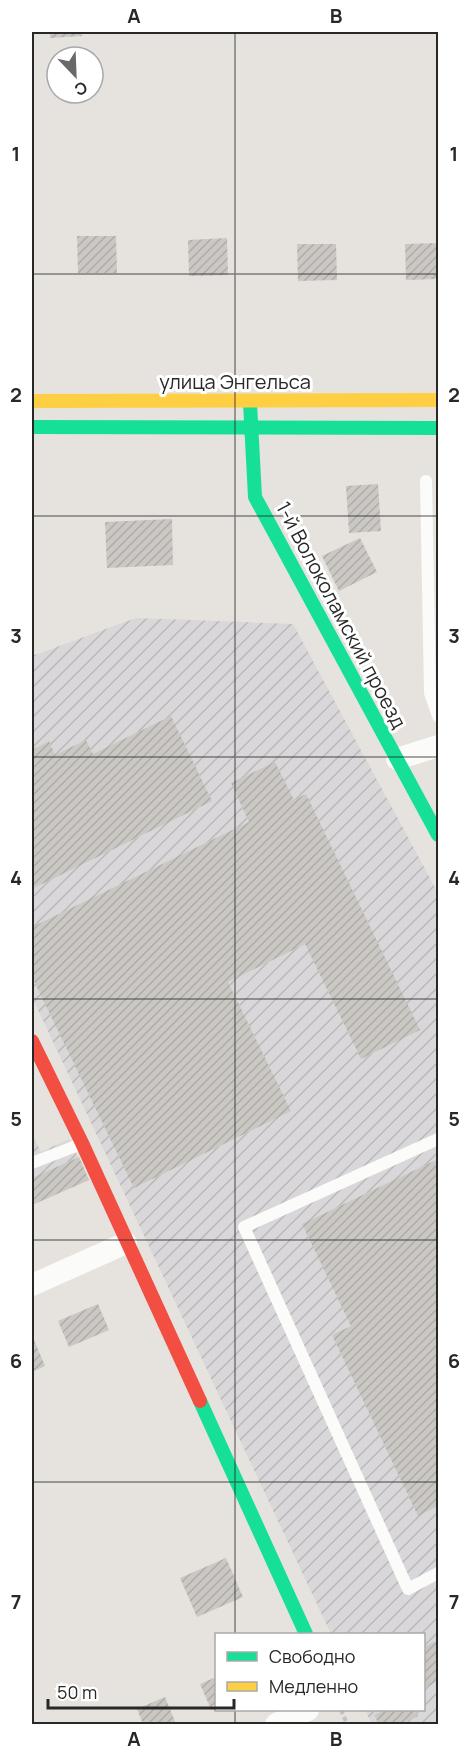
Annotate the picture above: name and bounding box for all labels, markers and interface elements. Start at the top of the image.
text: A [127,2,141,29]
text: B [330,2,343,29]
north arrow [45,45,105,105]
text: С [71,76,91,101]
text: 1 [12,140,20,167]
text: 1 [450,140,458,167]
street label: улица Энгельса [159,368,311,395]
text: 2 [10,381,22,408]
text: 2 [448,381,460,408]
street label: 1-й Волоколамский проезд [270,497,413,733]
text: 3 [10,622,22,649]
text: 3 [448,622,460,649]
text: 4 [10,864,22,891]
text: 4 [448,864,460,891]
text: 5 [10,1105,22,1132]
text: 5 [448,1105,460,1132]
text: 6 [10,1347,22,1374]
text: 6 [448,1347,460,1374]
text: 7 [11,1588,21,1615]
text: 7 [449,1588,459,1615]
legend [215,1633,425,1711]
text: Свободно [269,1644,355,1668]
scale bar [48,1672,234,1710]
text: Медленно [269,1674,358,1698]
text: 50 m [57,1680,97,1704]
text: A [127,1725,141,1752]
text: B [330,1725,343,1752]

